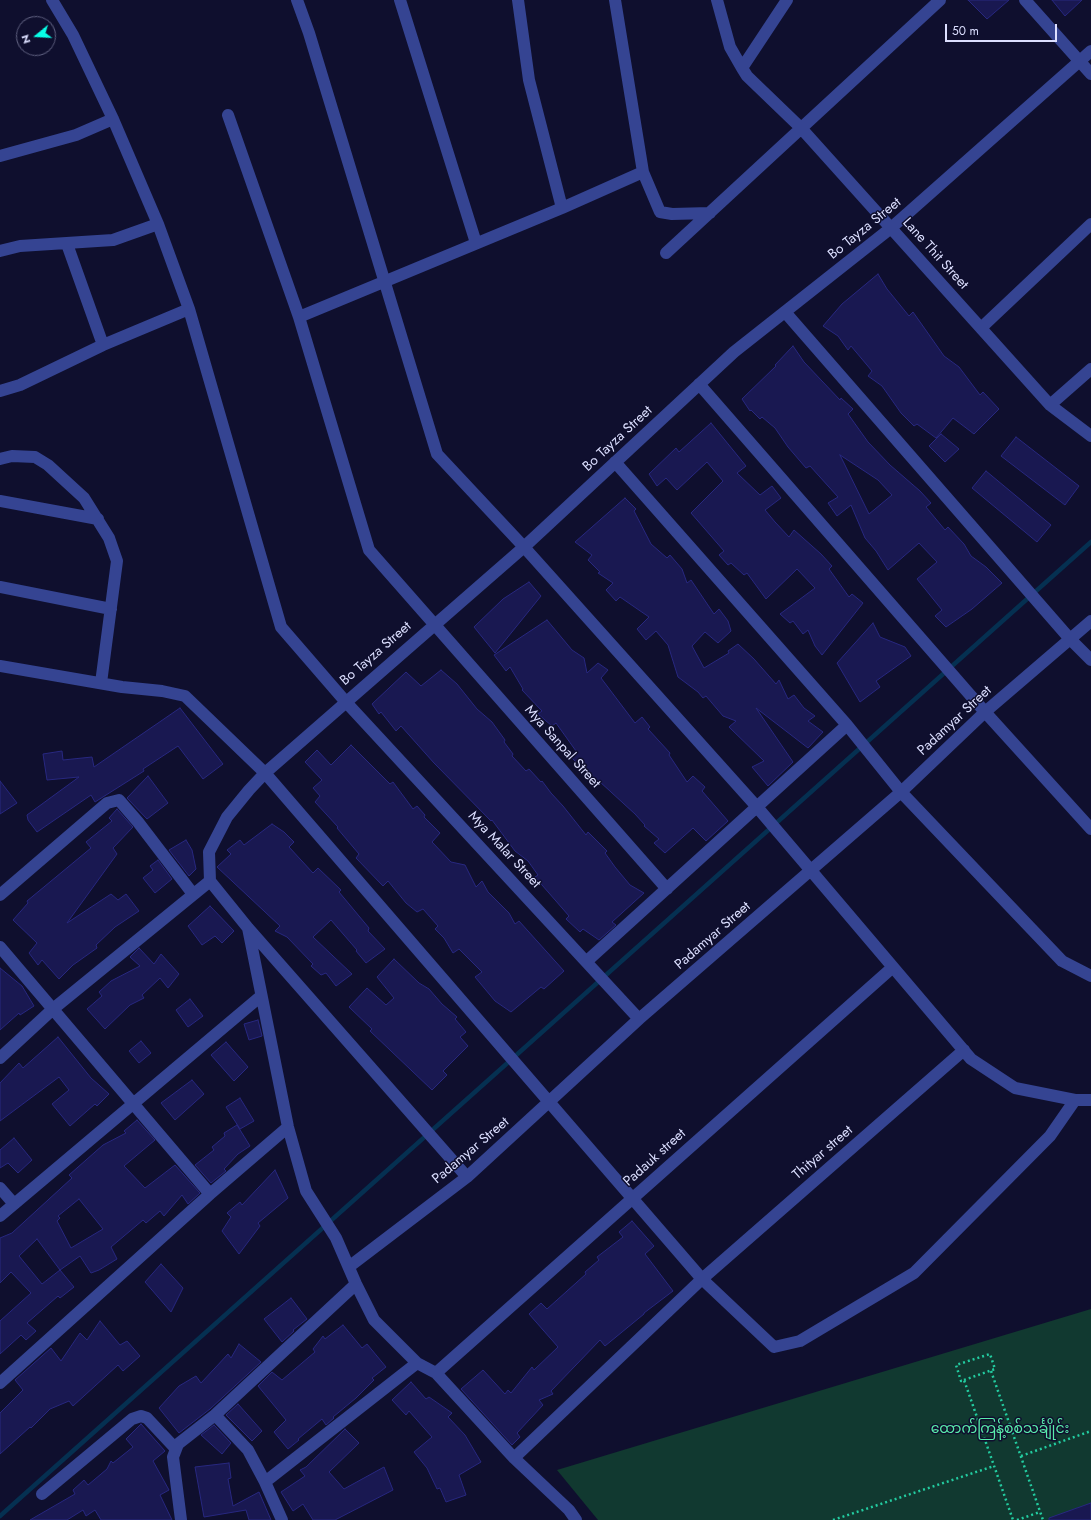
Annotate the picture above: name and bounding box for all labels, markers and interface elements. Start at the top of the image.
north arrow [16,16,56,56]
scale bar [947,16,1059,42]
text: 50 m [952,22,979,40]
text: N [17,33,34,46]
street label: Bo Tayza Street [825,195,905,263]
street label: Lane Thit Street [899,215,971,293]
street label: Bo Tayza Street [580,403,656,475]
street label: Bo Tayza Street [337,619,415,689]
street label: Padamyar Street [915,683,995,759]
street label: Mya Sanpal Street [520,702,604,792]
street label: Mya Malar Street [464,808,544,892]
street label: Padamyar Street [672,899,754,973]
street label: Padamyar Street [429,1114,513,1188]
street label: Thityar street [790,1122,856,1184]
street label: Padauk street [620,1126,690,1190]
park label: ထောက်ကြန့်စစ်သင်္ချိုင်း [931,1422,1069,1438]

